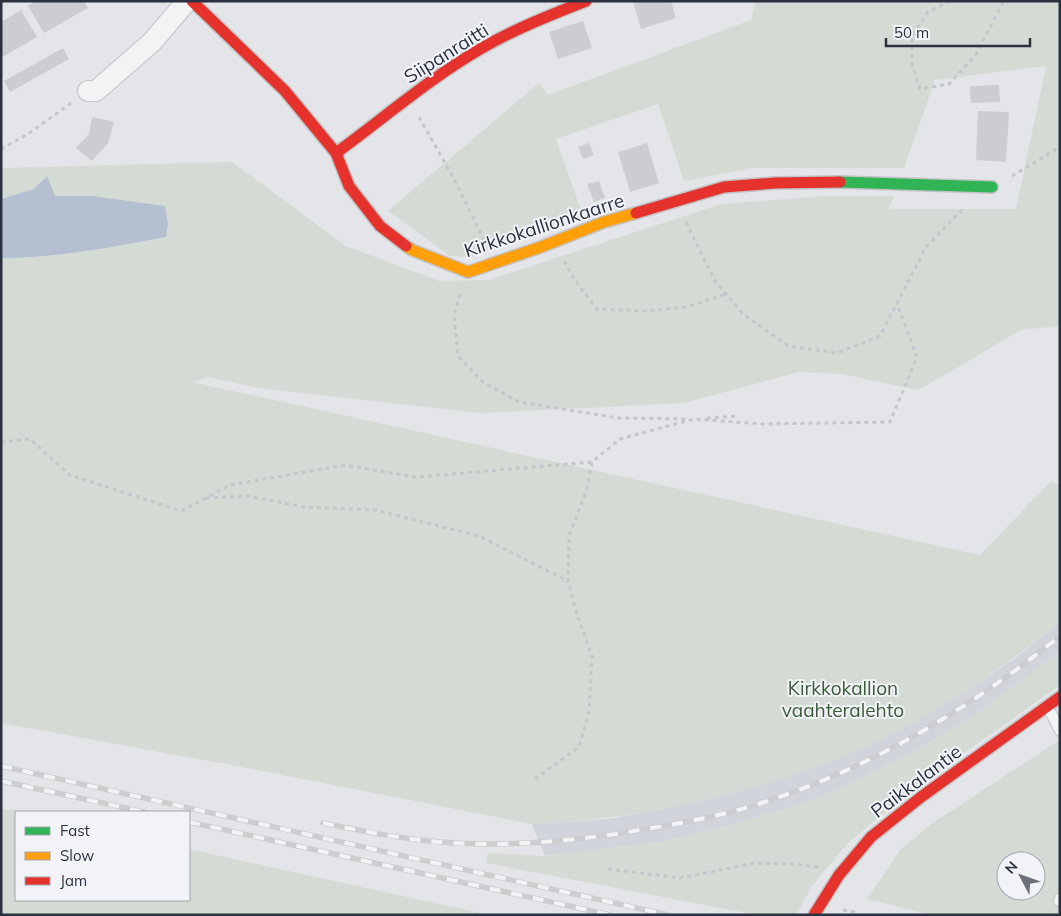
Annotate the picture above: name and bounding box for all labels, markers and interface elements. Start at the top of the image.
scale bar [886,15,1030,47]
street label: Siipanraitti [399,18,493,88]
text: 50 m [894,23,929,42]
street label: Kirkkokallionkaarre [461,188,627,262]
park label: Kirkkokallion vaahteralehto [782,676,904,722]
street label: Paikkalantie [866,739,966,823]
legend [15,811,190,901]
text: Fast [60,821,90,840]
text: Slow [60,846,94,865]
north arrow [996,851,1046,901]
text: N [1001,858,1021,877]
text: Jam [60,871,87,890]

